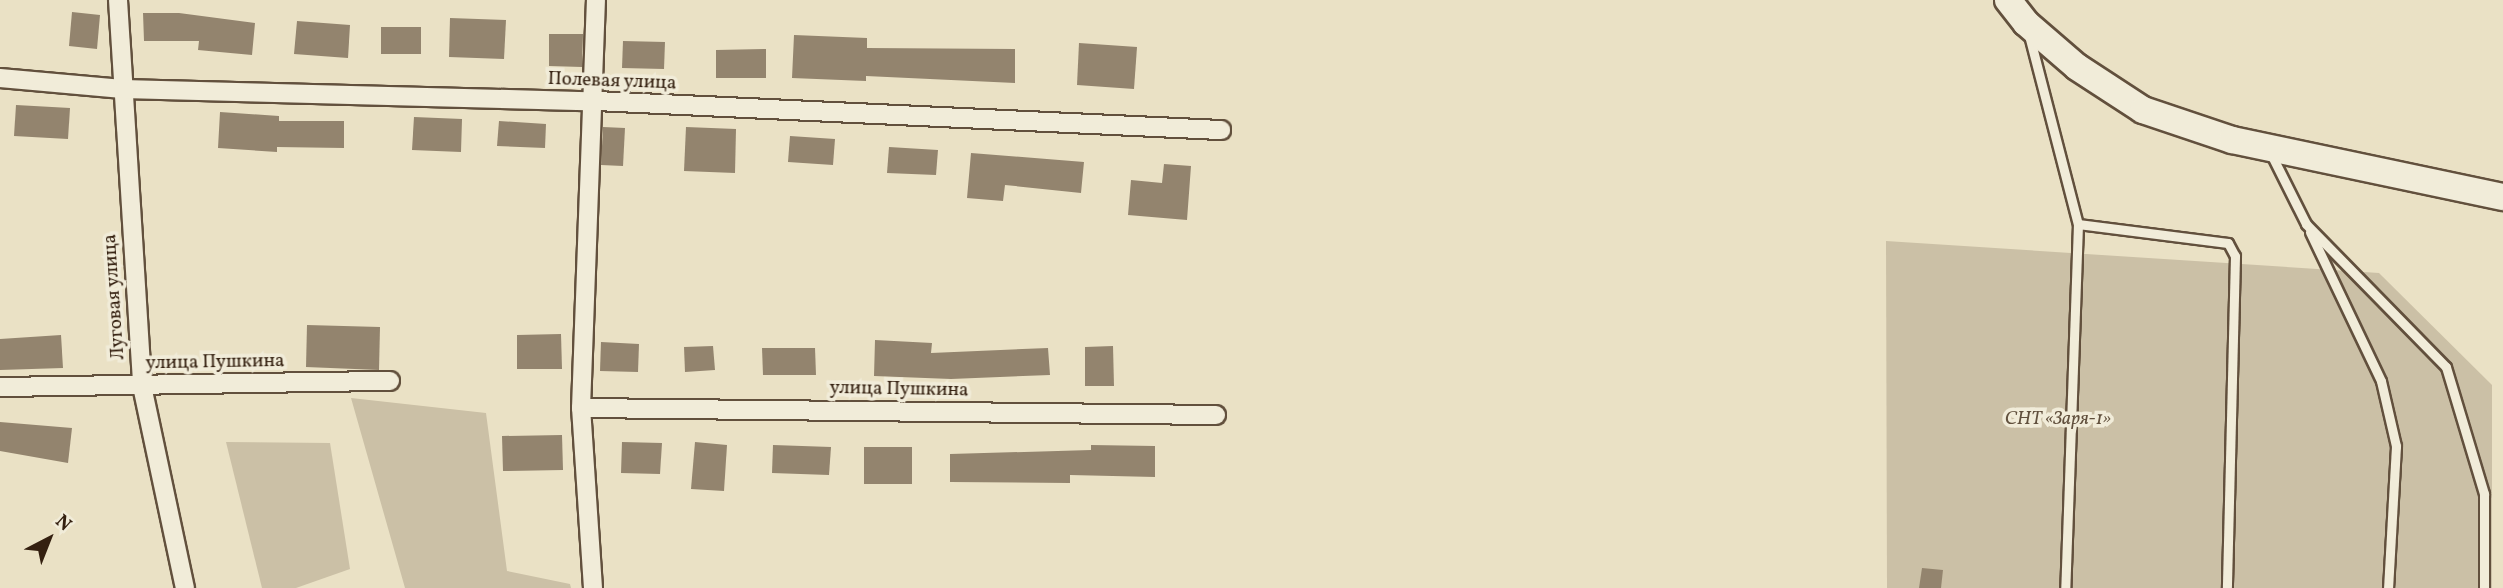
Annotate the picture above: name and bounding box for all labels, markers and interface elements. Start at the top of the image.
street label: Полевая улица [547,68,677,96]
street label: Луговая улица [99,233,131,361]
street label: улица Пушкина [145,350,285,376]
street label: улица Пушкина [829,377,969,403]
park label: СНТ «Заря-1» [2005,409,2111,431]
north arrow [14,504,84,574]
text: N [49,509,77,538]

